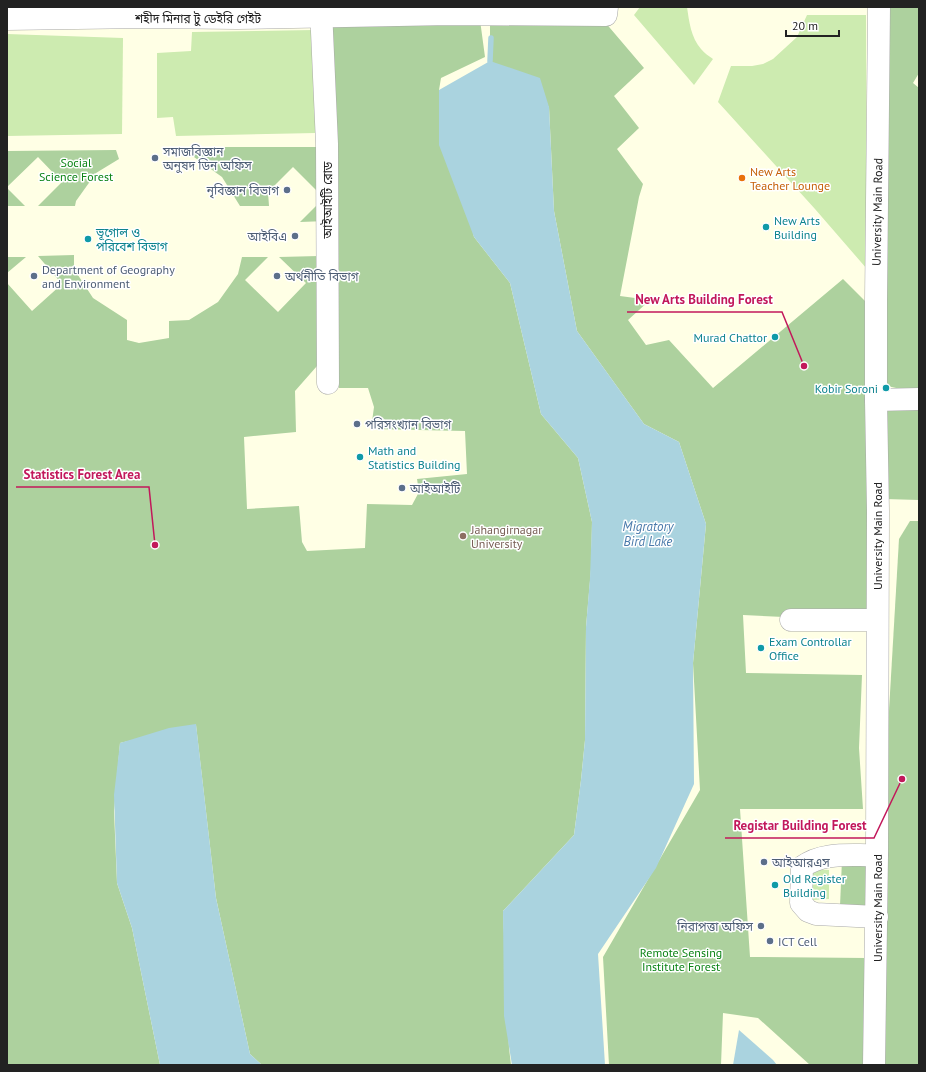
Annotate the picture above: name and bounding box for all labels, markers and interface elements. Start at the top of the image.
street label: শহীদ মিনার টু ডেইরি গেইট [134,11,261,27]
scale bar [786,12,839,38]
text: 20 m [792,18,818,33]
place label: সমাজবিজ্ঞান অনুষদ ডিন অফিস [162,144,252,174]
marker: সমাজবিজ্ঞান অনুষদ ডিন অফিস [150,153,160,163]
park label: Social Science Forest [39,155,113,184]
street label: University Main Road [869,158,885,266]
street label: আইআইটি রোড [320,161,335,239]
place label: New Arts Teacher Lounge [750,164,830,193]
marker: New Arts Teacher Lounge [737,173,747,183]
place label: নৃবিজ্ঞান বিভাগ [206,183,279,199]
marker: নৃবিজ্ঞান বিভাগ [282,185,292,195]
place label: New Arts Building [774,213,820,242]
marker: New Arts Building [761,222,771,232]
place label: ভূগোল ও পরিবেশ বিভাগ [95,225,168,254]
place label: আইবিএ [247,229,287,244]
marker: আইবিএ [290,231,300,241]
marker: ভূগোল ও পরিবেশ বিভাগ [83,234,93,244]
place label: Department of Geography and Environment [42,262,175,291]
place label: অর্থনীতি বিভাগ [284,269,359,284]
marker: Department of Geography and Environment [29,271,39,281]
marker: অর্থনীতি বিভাগ [272,271,282,281]
callout: New Arts Building Forest [627,287,782,312]
text: New Arts Building Forest [635,291,773,308]
place label: Murad Chattor [693,330,767,345]
marker: Murad Chattor [770,332,780,342]
place label: Kobir Soroni [815,381,878,396]
marker: Kobir Soroni [881,383,891,393]
place label: পরিসংখ্যান বিভাগ [365,417,451,432]
marker: পরিসংখ্যান বিভাগ [352,419,362,429]
place label: Math and Statistics Building [368,443,461,472]
marker: Math and Statistics Building [355,452,365,462]
callout: Statistics Forest Area [16,462,149,487]
text: Statistics Forest Area [24,466,140,483]
place label: আইআইটি [409,481,461,496]
street label: University Main Road [870,482,885,590]
marker: আইআইটি [397,483,407,493]
water label: Migratory Bird Lake [623,518,675,550]
place label: Jahangirnagar University [470,522,542,551]
marker: Jahangirnagar University [458,531,468,541]
place label: Exam Controllar Office [769,634,852,663]
marker: Exam Controllar Office [756,643,766,653]
callout: Registar Building Forest [725,813,874,838]
text: Registar Building Forest [733,817,867,834]
street label: University Main Road [870,854,885,962]
place label: আইআরএস [771,855,830,870]
marker: আইআরএস [759,857,769,867]
place label: Old Register Building [783,871,846,900]
marker: Old Register Building [770,880,780,890]
place label: নিরাপত্তা অফিস [676,919,754,934]
marker: নিরাপত্তা অফিস [756,921,766,931]
place label: ICT Cell [778,934,817,949]
marker: ICT Cell [765,936,775,946]
park label: Remote Sensing Institute Forest [640,945,722,974]

